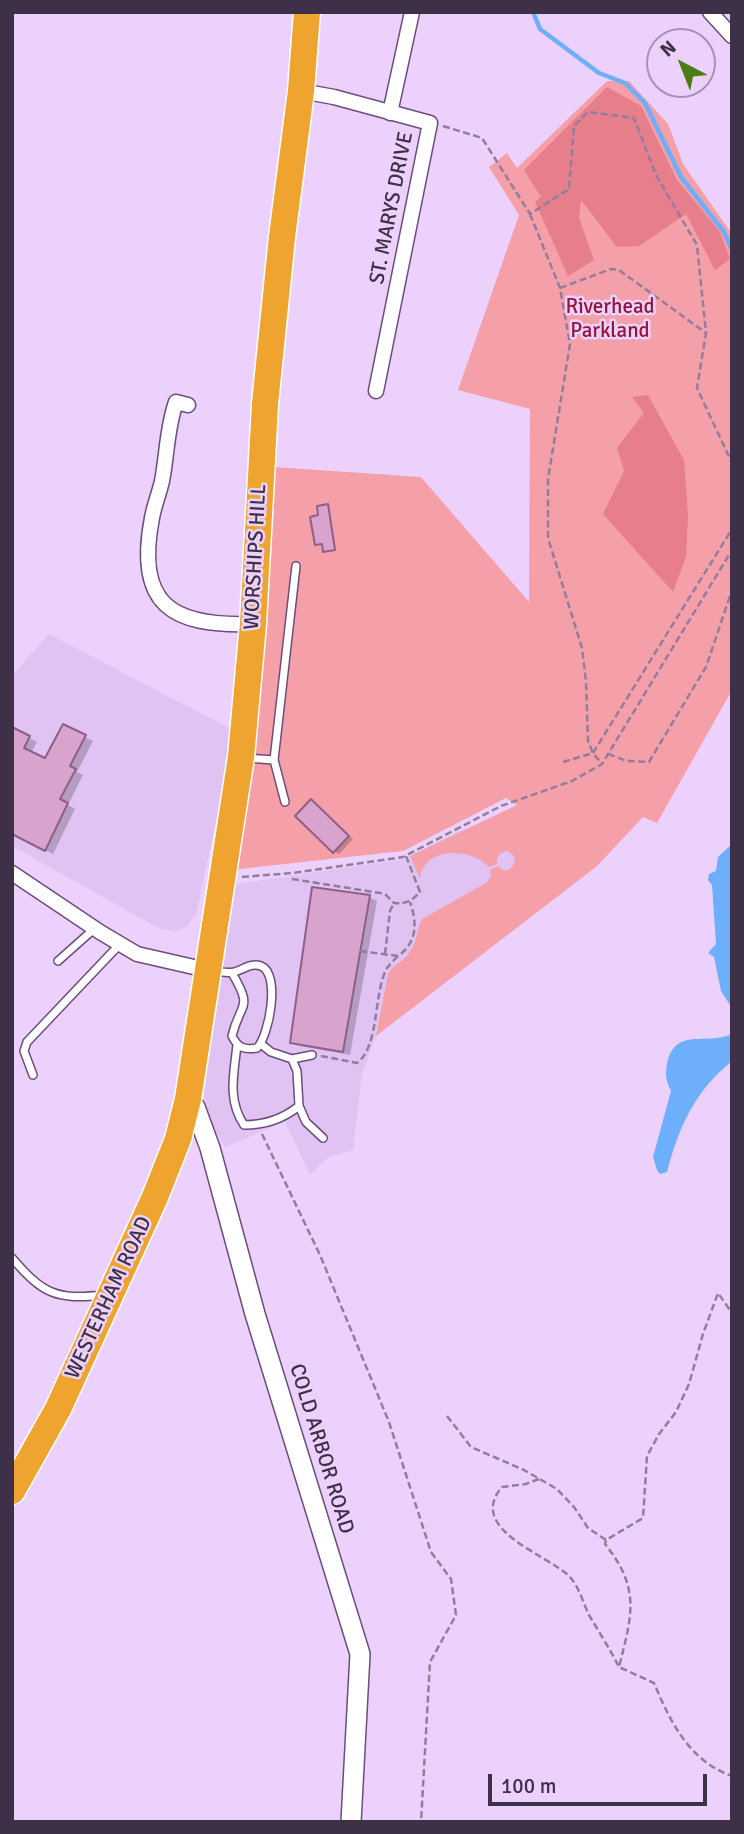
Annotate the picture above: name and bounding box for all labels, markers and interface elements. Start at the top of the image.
north arrow [646,28,716,98]
text: N [655,36,681,62]
street label: ST. MARYS DRIVE [365,130,419,286]
park label: Riverhead Parkland [565,294,655,344]
street label: WORSHIPS HILL [240,483,272,631]
street label: WESTERHAM ROAD [60,1213,158,1383]
street label: COLD ARBOR ROAD [283,1361,359,1537]
scale bar [492,1760,711,1804]
text: 100 m [501,1773,556,1799]

